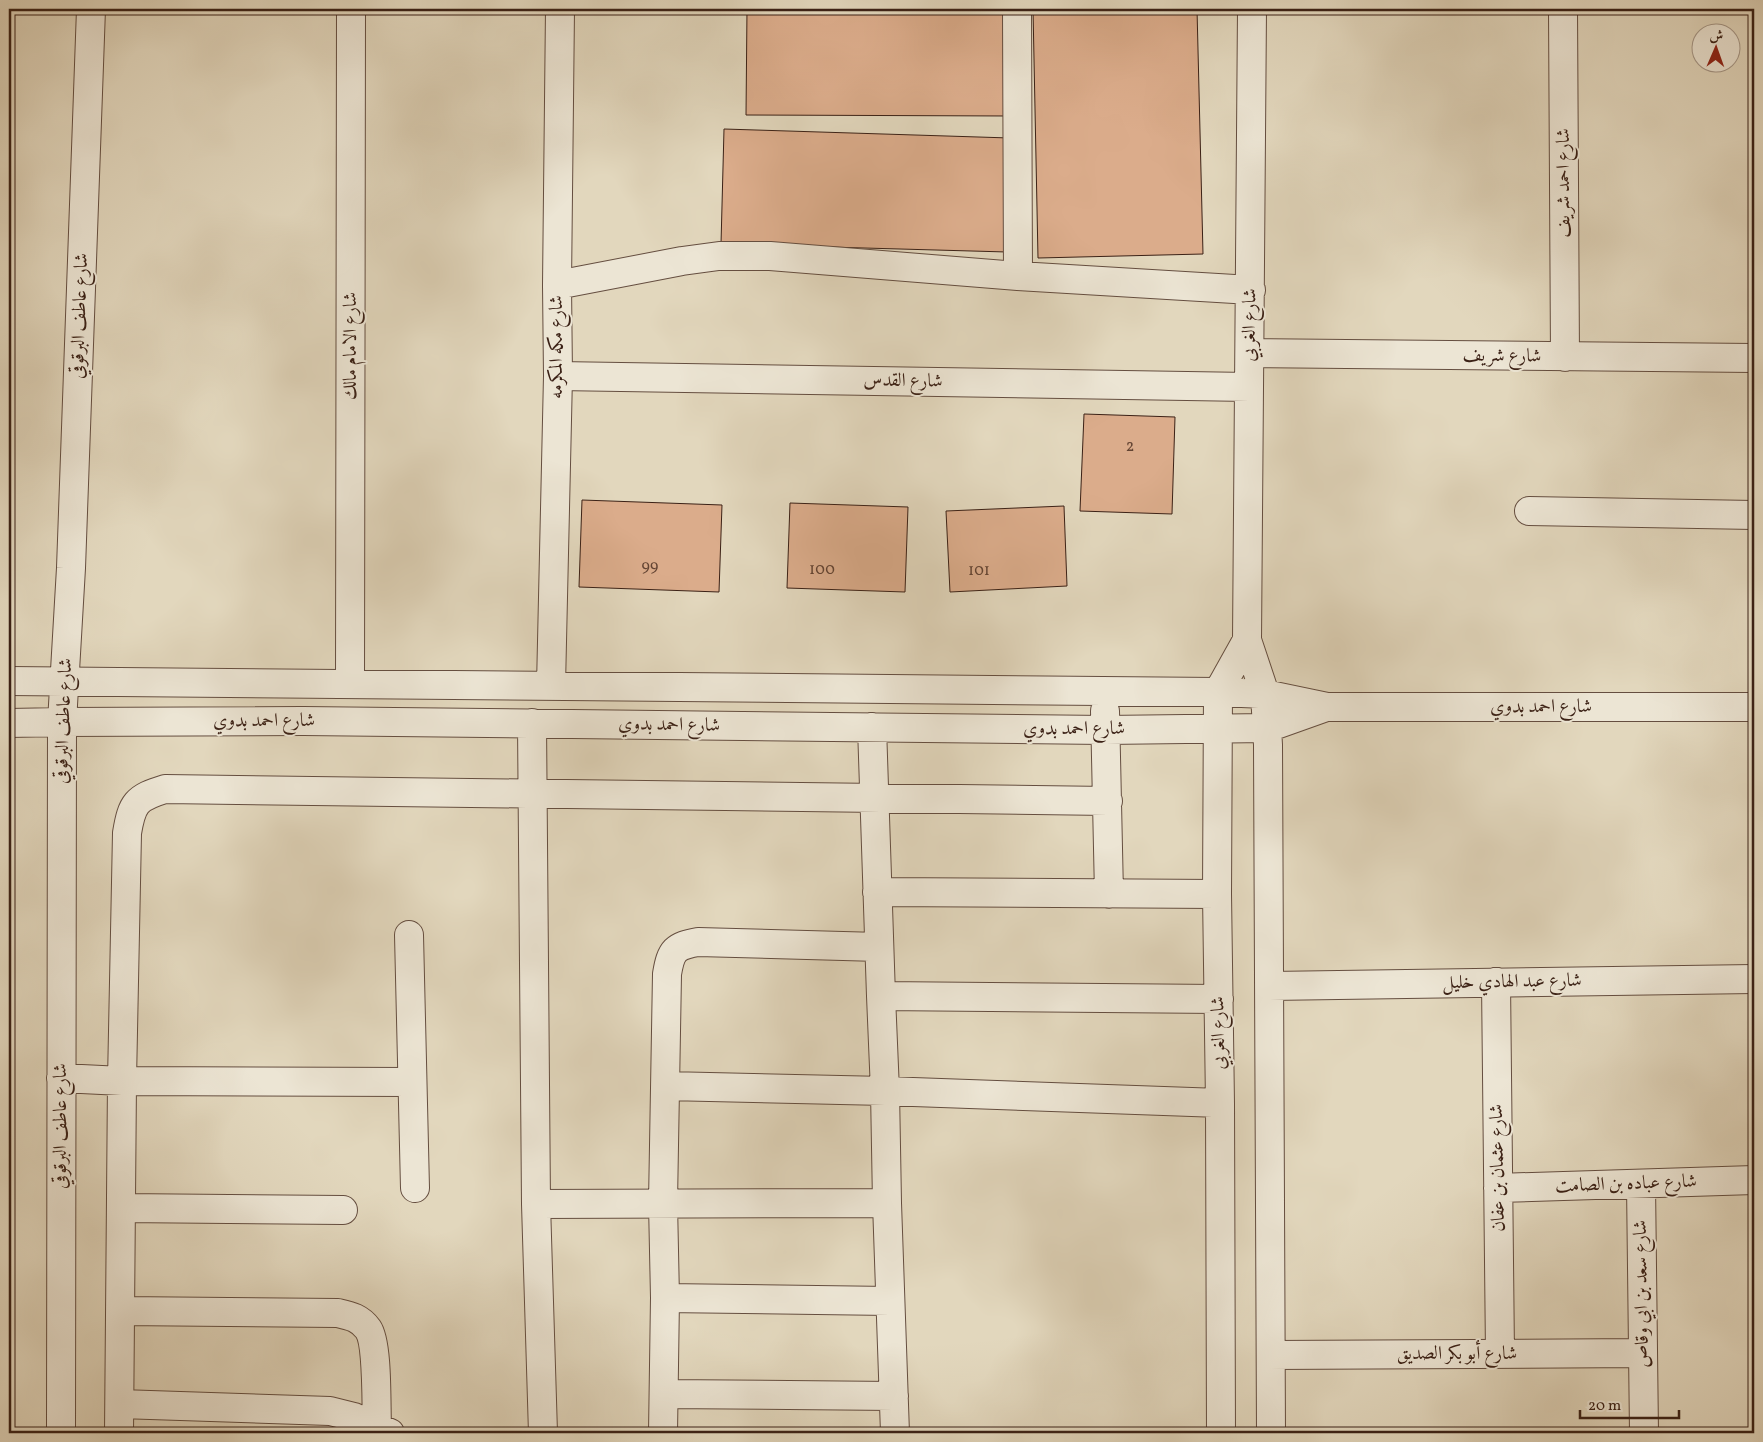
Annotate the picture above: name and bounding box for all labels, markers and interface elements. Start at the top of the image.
north arrow [1690,22,1740,72]
text: ش [1709,27,1724,46]
street label: شارع احمد شريف [1551,128,1578,238]
street label: شارع عاطف البرقوقي [65,253,96,379]
street label: شارع الغربي [1236,288,1265,362]
street label: شارع الامام مالك [338,292,366,400]
street label: شارع مكه المكرمه [544,295,571,399]
street label: شارع شريف [1462,342,1542,371]
street label: شارع القدس [863,367,943,396]
house number: 2 [1126,436,1134,458]
house number: 99 [642,556,658,578]
house number: 100 [809,559,835,581]
house number: 101 [968,560,990,582]
street label: شارع عاطف البرقوقي [49,658,80,784]
street label: شارع احمد بدوي [1490,694,1592,721]
street label: شارع احمد بدوي [213,708,315,735]
street label: شارع احمد بدوي [618,711,720,740]
street label: شارع احمد بدوي [1023,716,1125,743]
street label: شارع عبد الهادي خليل [1442,968,1582,997]
street label: شارع الغربي [1205,996,1234,1070]
street label: شارع عاطف البرقوقي [48,1063,75,1189]
street label: شارع عثمان بن عفان [1484,1104,1513,1232]
street label: شارع عباده بن الصامت [1555,1169,1697,1200]
street label: شارع سعد بن ابي وقاص [1628,1220,1657,1368]
street label: شارع أبو بكر الصديق [1397,1340,1517,1368]
scale bar [1580,1387,1679,1419]
text: 20 m [1588,1396,1621,1417]

